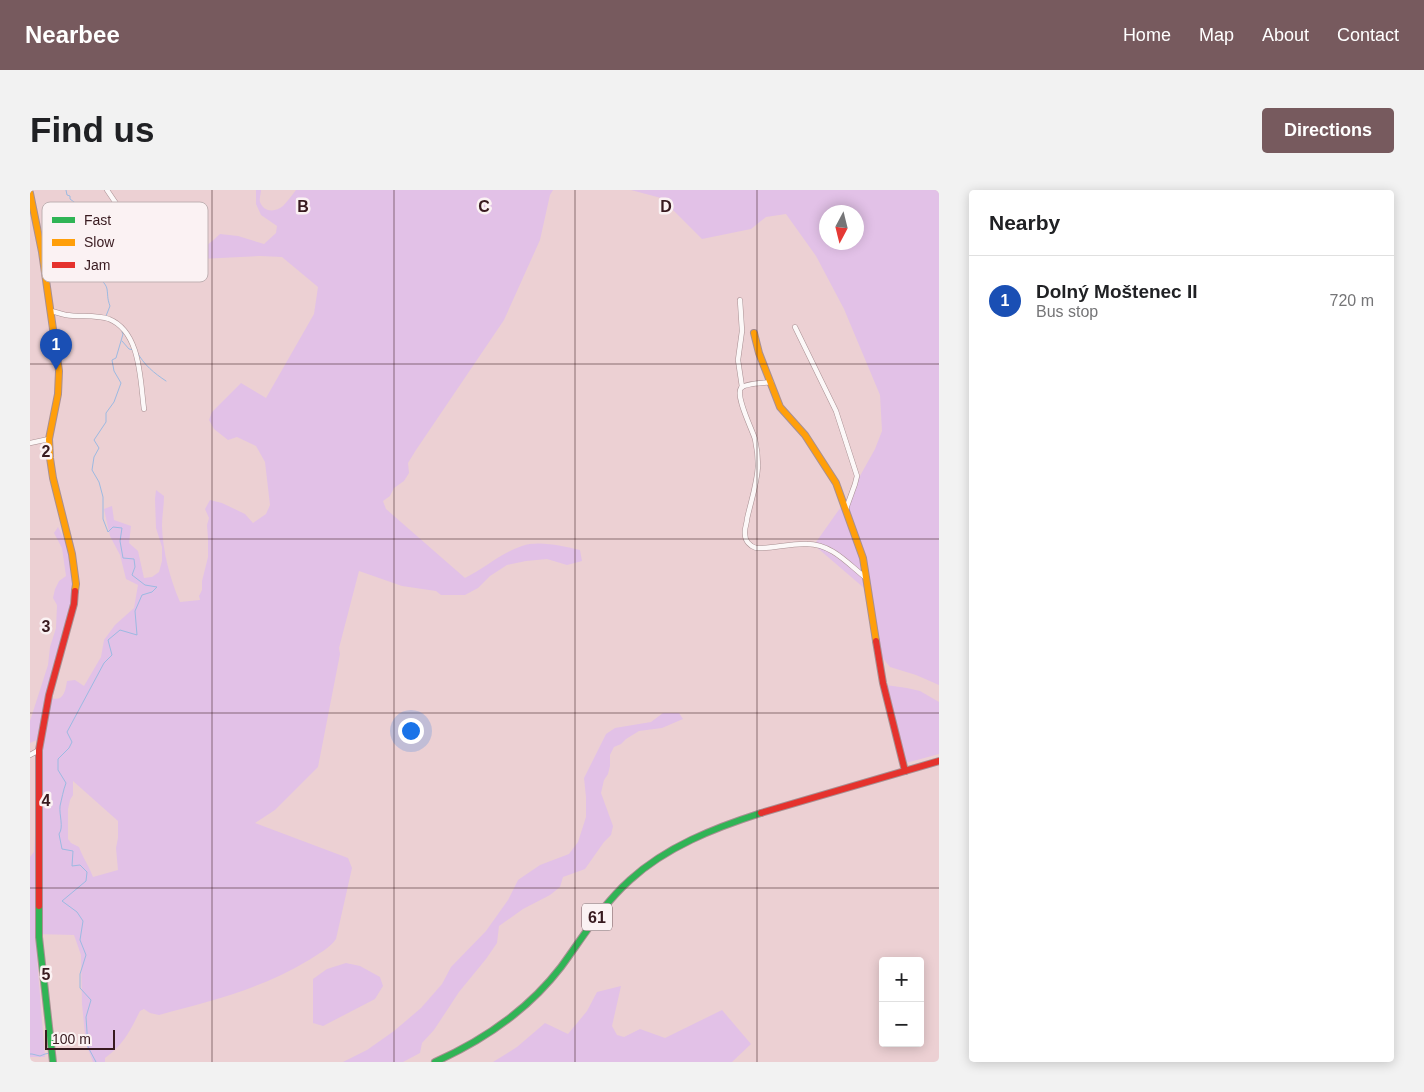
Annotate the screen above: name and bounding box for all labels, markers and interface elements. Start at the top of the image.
text: Nearbee [25,21,120,48]
text: Home [1123,25,1171,45]
text: Map [1199,25,1234,45]
text: About [1262,25,1309,45]
text: Contact [1337,25,1399,45]
button: Directions [1262,108,1394,153]
text: Find us [30,110,154,149]
text: B [297,198,309,215]
text: C [478,198,490,215]
text: D [660,198,672,215]
legend [42,202,208,282]
north arrow [819,205,864,250]
text: Nearby [989,211,1060,234]
text: Fast [84,212,111,228]
text: Slow [84,234,115,250]
text: Jam [84,257,110,273]
text: Dolný Moštenec II [1036,281,1198,302]
text: 1 [1001,292,1009,309]
text: 720 m [1330,292,1374,309]
text: Bus stop [1036,303,1098,320]
pin: 1 [40,329,72,370]
text: 2 [42,443,51,460]
text: 3 [42,618,51,635]
your location [398,718,424,744]
text: 4 [42,792,51,809]
road number: 61 [582,904,612,930]
map controls [879,957,924,1047]
button: + [879,957,924,1002]
text: 5 [42,966,51,983]
button: − [879,1002,924,1047]
scale bar [45,1027,115,1050]
text: 100 m [52,1031,91,1047]

